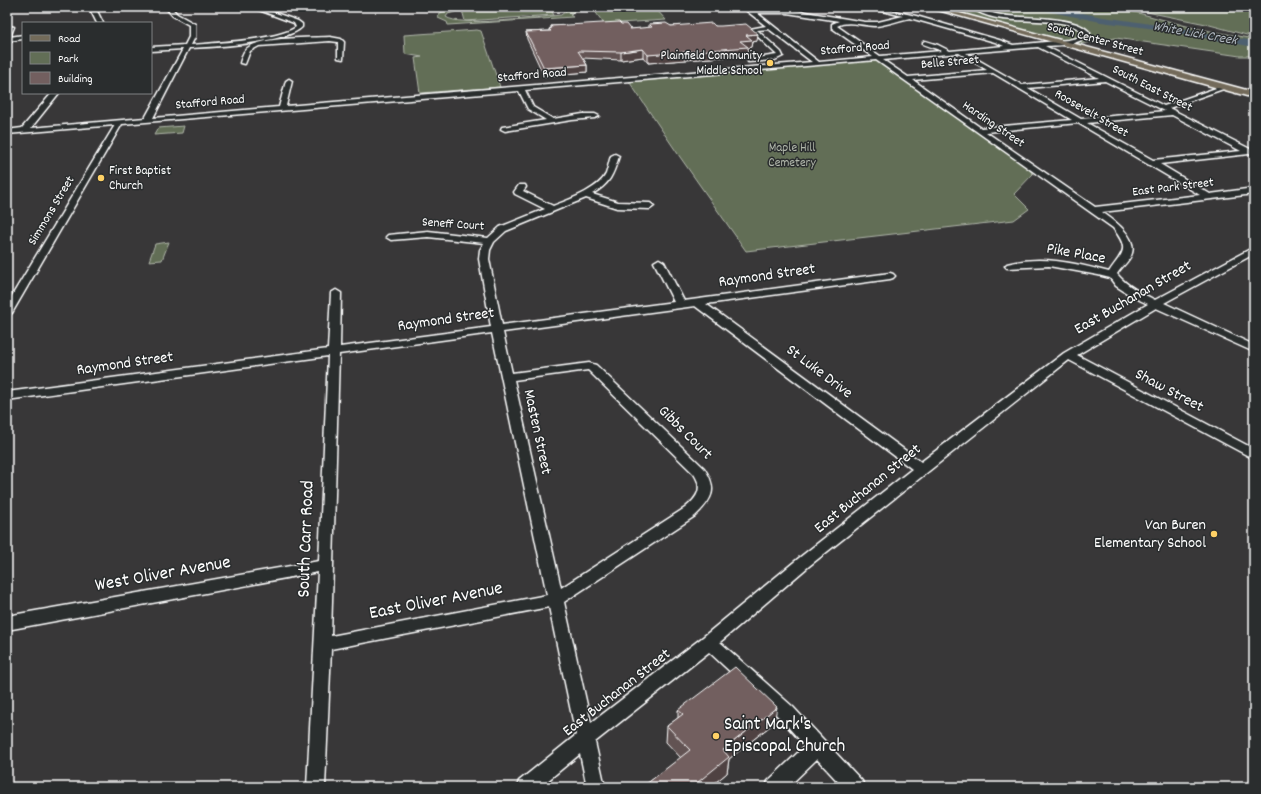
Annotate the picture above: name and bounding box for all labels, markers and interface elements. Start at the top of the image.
water label: White Lick Creek [1152,17,1240,51]
street label: South Center Street [1045,18,1145,62]
legend [22,22,152,94]
text: Road [58,31,80,48]
street label: Stafford Road [820,37,890,61]
place label: Plainfield Community Middle School [661,47,763,81]
text: Park [58,51,79,68]
street label: Belle Street [920,51,980,75]
marker: Plainfield Community Middle School [765,58,775,68]
street label: South East Street [1109,61,1196,117]
street label: Stafford Road [497,64,567,88]
text: Building [58,71,93,88]
street label: Roosevelt Street [1050,85,1132,143]
street label: Stafford Road [175,91,245,115]
street label: Harding Street [958,97,1028,153]
park label: Maple Hill Cemetery [768,139,816,173]
place label: First Baptist Church [109,162,171,196]
street label: Simmons Street [24,173,80,249]
marker: First Baptist Church [96,173,106,183]
street label: East Park Street [1131,174,1215,202]
street label: Seneff Court [421,213,485,237]
street label: Pike Place [1045,238,1107,270]
street label: East Buchanan Street [1070,255,1196,341]
street label: Raymond Street [717,258,817,294]
street label: Raymond Street [396,302,496,338]
street label: St Luke Drive [781,339,857,405]
street label: Raymond Street [75,346,175,382]
street label: Shaw Street [1131,363,1207,419]
street label: Masten Street [517,387,557,477]
street label: Gibbs Court [652,400,718,466]
street label: East Buchanan Street [810,439,926,539]
street label: South Carr Road [291,480,323,598]
place label: Van Buren Elementary School [1094,514,1206,555]
marker: Van Buren Elementary School [1209,529,1219,539]
street label: West Oliver Avenue [93,550,233,600]
street label: East Oliver Avenue [367,576,505,628]
street label: East Buchanan Street [558,643,676,743]
place label: Saint Mark's Episcopal Church [724,712,845,761]
marker: Saint Mark's Episcopal Church [711,731,721,741]

